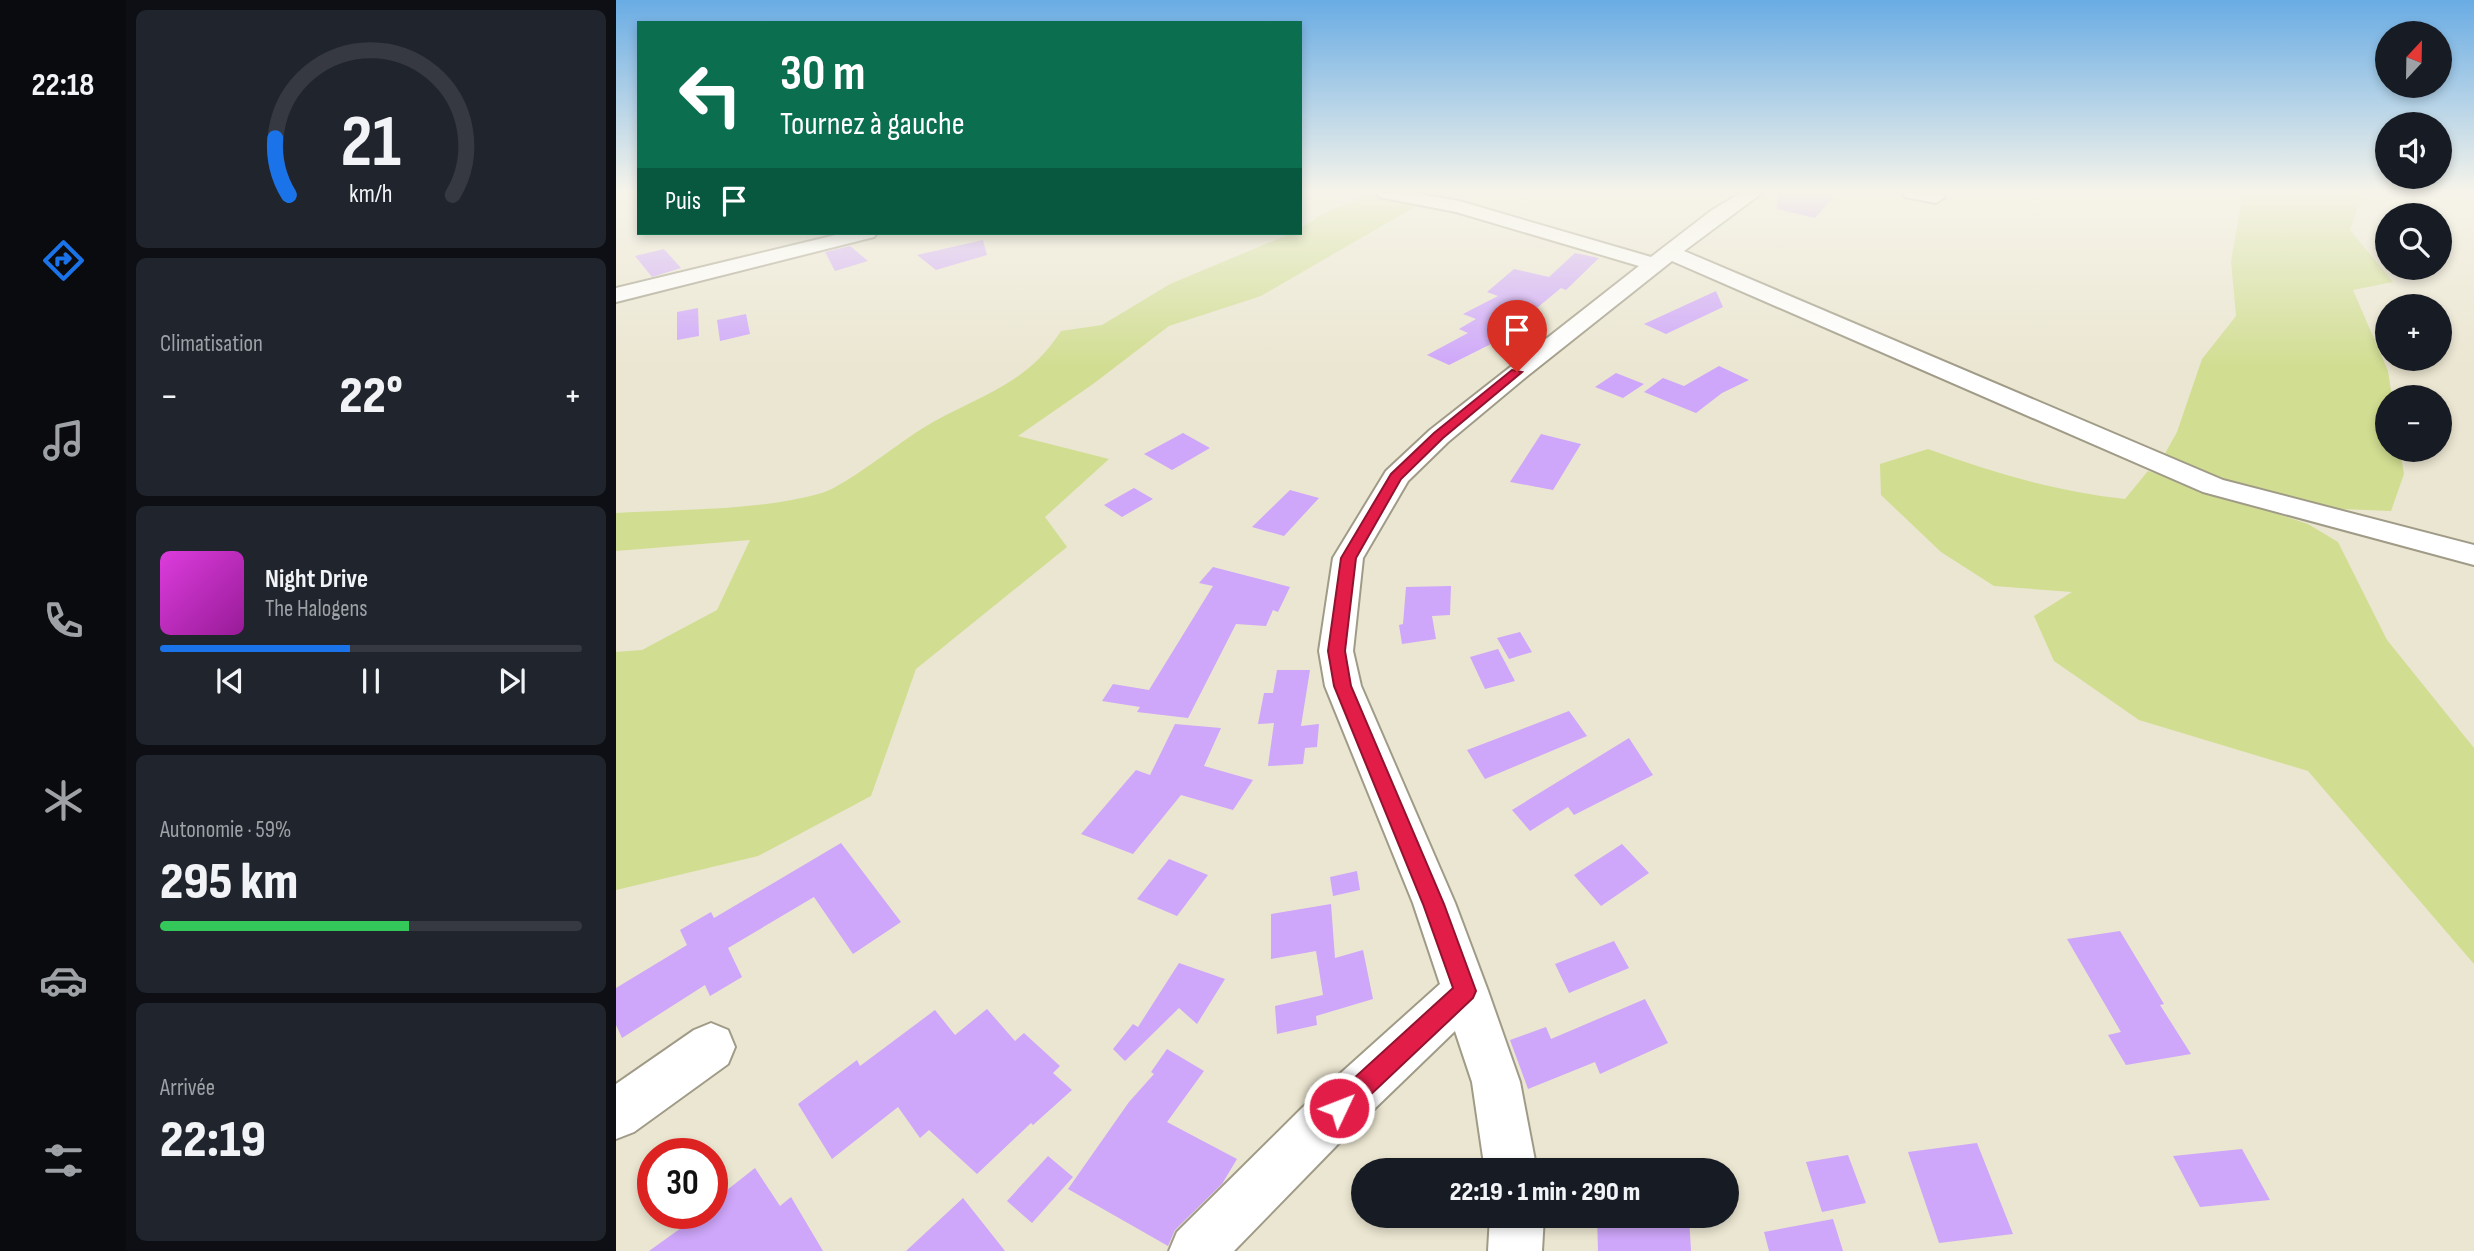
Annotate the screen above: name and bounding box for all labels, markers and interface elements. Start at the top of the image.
north arrow [2375,21,2452,98]
map controls [2375,21,2452,462]
text: 30 m [780,45,865,104]
icon: left [665,49,756,140]
text: 22:18 [32,66,94,105]
text: 21 [341,99,401,187]
text: Tournez à gauche [780,105,965,144]
button: sound [2375,112,2452,189]
text: km/h [349,179,393,210]
icon: arrive [715,182,753,220]
text: Puis [665,186,701,217]
button: search [2375,203,2452,280]
icon: directions [39,236,88,285]
button: + [2375,294,2452,371]
pin [1487,300,1547,372]
icon: arrive [1498,311,1536,349]
text: Climatisation [160,330,263,358]
text: 22° [339,365,403,428]
text: − [160,374,179,419]
text: + [563,374,582,419]
button: − [2375,385,2452,462]
icon: music [39,416,88,465]
text: Night Drive [265,564,368,595]
text: The Halogens [265,595,368,623]
icon: phone [39,596,88,645]
icon: previous [211,662,249,700]
icon: pause [352,662,390,700]
icon: next [493,662,531,700]
icon: climate [39,776,88,825]
text: Autonomie · 59% [160,816,291,844]
text: 295 km [160,851,298,914]
icon: car [39,956,88,1005]
position arrow [1302,1071,1376,1145]
text: Arrivée [160,1074,215,1102]
text: 22:19 [160,1109,266,1172]
icon: filters [39,1136,88,1185]
speed limit sign: 30 [637,1138,728,1229]
text: 22:19 · 1 min · 290 m [1450,1177,1640,1208]

